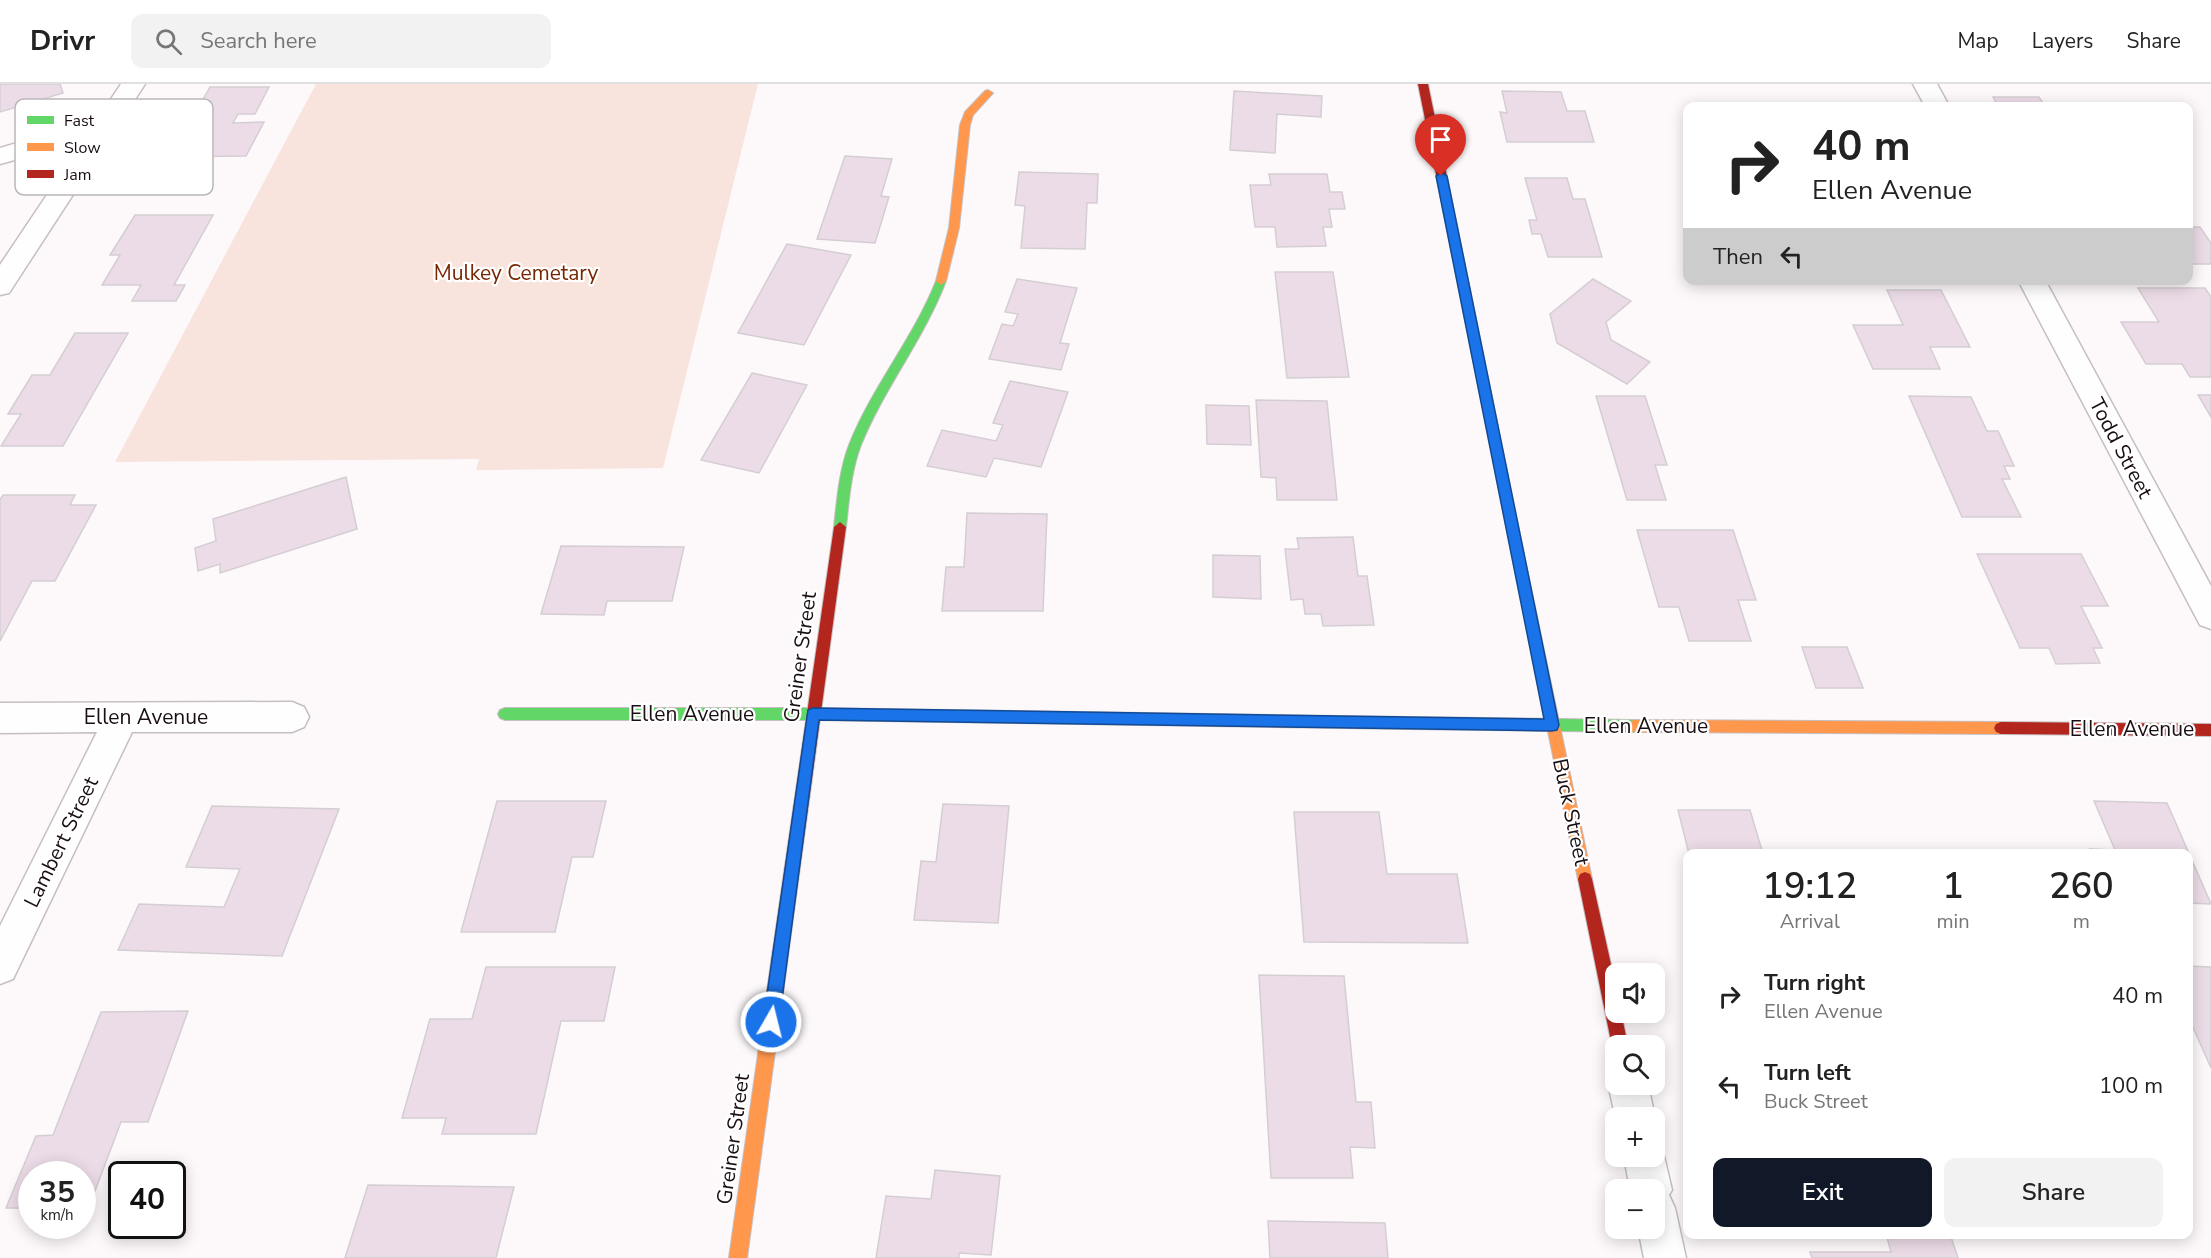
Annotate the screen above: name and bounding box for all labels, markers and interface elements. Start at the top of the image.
search box [131,14,551,68]
text: Drivr [30,22,95,60]
icon: search [152,25,185,58]
text: Search here [200,26,317,56]
text: Map [1957,27,1999,55]
text: Layers [2032,27,2093,55]
text: Share [2126,27,2181,55]
legend [15,99,213,195]
text: Fast [64,110,95,132]
pin [1415,114,1466,176]
text: 40 m [1812,118,1911,175]
icon: arrive [1424,123,1457,156]
icon: right [1713,126,1791,204]
text: Slow [64,137,101,159]
text: Jam [63,164,91,186]
text: Ellen Avenue [1812,172,1972,209]
icon: left [1775,240,1808,273]
text: Then [1713,242,1763,272]
park label: Mulkey Cemetary [434,259,598,287]
street label: Todd Street [2083,393,2159,504]
street label: Greiner Street [777,589,823,724]
street label: Ellen Avenue [630,700,754,728]
street label: Ellen Avenue [84,703,208,731]
street label: Ellen Avenue [1584,712,1708,740]
street label: Ellen Avenue [2070,715,2194,743]
street label: Buck Street [1546,756,1596,869]
street label: Lambert Street [17,771,105,912]
text: 19:12 [1762,862,1857,911]
text: 1 [1942,862,1964,911]
text: 260 [2049,862,2114,911]
text: Arrival [1780,908,1840,935]
text: min [1937,908,1970,935]
text: m [2073,908,2090,935]
map controls [1605,963,1665,1239]
button: sound [1605,963,1665,1023]
text: Turn right [1764,968,1865,998]
icon: right [1713,980,1746,1013]
text: 40 m [2112,981,2163,1011]
position arrow [739,990,803,1054]
text: Ellen Avenue [1764,998,1883,1025]
button: search [1605,1035,1665,1095]
text: Turn left [1764,1058,1851,1088]
icon: left [1713,1070,1746,1103]
street label: Greiner Street [710,1071,756,1206]
text: 100 m [2099,1071,2163,1101]
text: Buck Street [1764,1088,1868,1115]
button: + [1605,1107,1665,1167]
button: Exit [1713,1158,1932,1227]
button: Share [1944,1158,2163,1227]
speed limit sign: 40 [108,1161,186,1239]
text: 35 [39,1172,75,1213]
button: − [1605,1179,1665,1239]
text: km/h [40,1205,74,1225]

